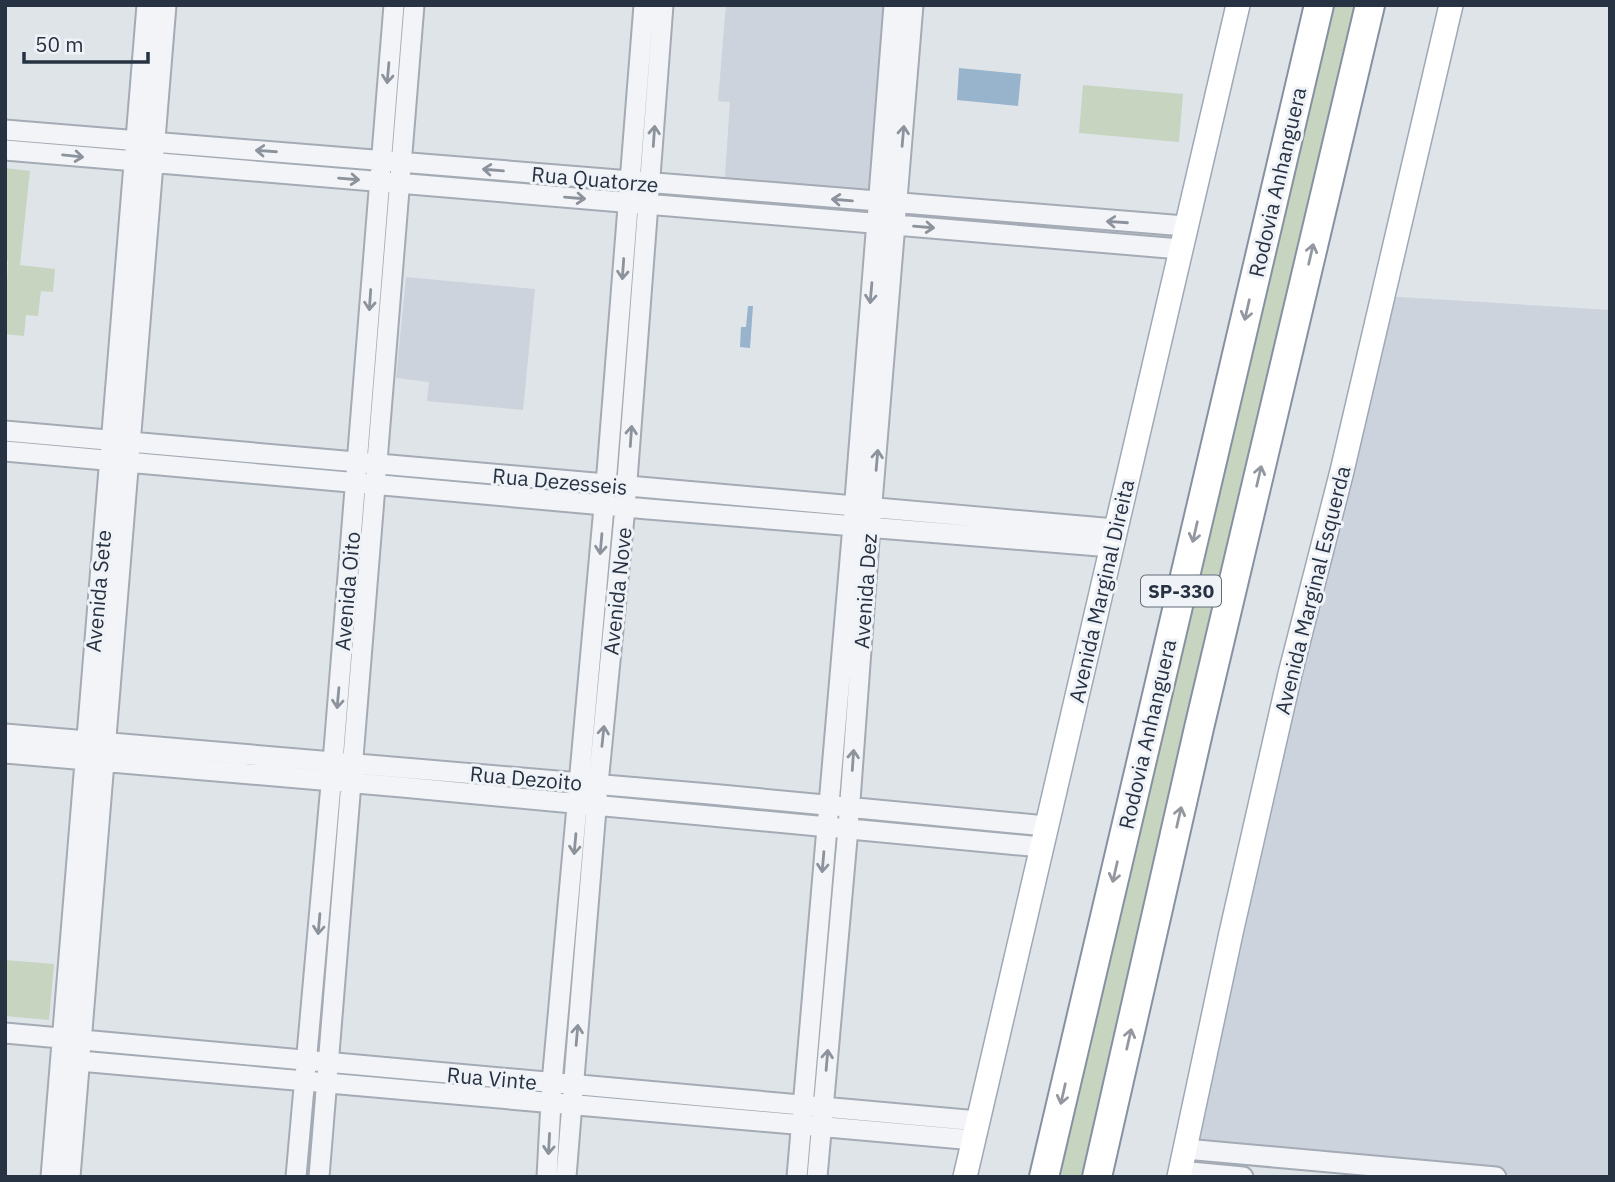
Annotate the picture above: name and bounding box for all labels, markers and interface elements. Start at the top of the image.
scale bar [24,21,149,65]
text: 50 m [35,30,84,58]
one-way arrow [381,61,394,84]
street label: Rodovia Anhanguera [1242,84,1312,280]
one-way arrow [648,125,661,148]
one-way arrow [897,125,910,147]
one-way arrow [255,145,278,158]
one-way arrow [61,150,84,163]
street label: Rua Quatorze [530,160,660,198]
one-way arrow [482,163,505,176]
one-way arrow [337,173,359,186]
one-way arrow [564,192,586,205]
one-way arrow [831,193,853,206]
one-way arrow [1106,215,1129,228]
one-way arrow [912,221,935,234]
one-way arrow [1305,244,1318,266]
one-way arrow [616,257,629,279]
one-way arrow [864,281,877,304]
one-way arrow [363,288,376,311]
one-way arrow [1240,298,1254,321]
one-way arrow [625,425,638,448]
one-way arrow [870,449,883,472]
street label: Rua Dezesseis [491,461,629,501]
street label: Avenida Marginal Esquerda [1268,463,1356,717]
one-way arrow [1253,465,1266,488]
street label: Avenida Marginal Direita [1062,477,1140,705]
one-way arrow [1188,520,1201,542]
street label: Avenida Nove [596,526,638,656]
street label: Avenida Sete [79,529,117,653]
street label: Avenida Oito [328,530,366,652]
one-way arrow [594,532,607,555]
street label: Avenida Dez [847,532,883,650]
road number: SP-330 [1141,576,1221,606]
street label: Rodovia Anhanguera [1112,636,1182,832]
one-way arrow [331,686,344,709]
one-way arrow [597,725,610,747]
one-way arrow [847,749,860,772]
street label: Rua Dezoito [469,759,583,797]
one-way arrow [1173,806,1186,829]
one-way arrow [568,832,581,855]
one-way arrow [816,850,829,872]
one-way arrow [1108,860,1121,883]
one-way arrow [312,913,325,935]
one-way arrow [571,1025,584,1047]
one-way arrow [1123,1028,1136,1050]
one-way arrow [821,1049,834,1072]
street label: Rua Vinte [446,1060,538,1096]
one-way arrow [1056,1082,1069,1105]
one-way arrow [542,1132,555,1155]

